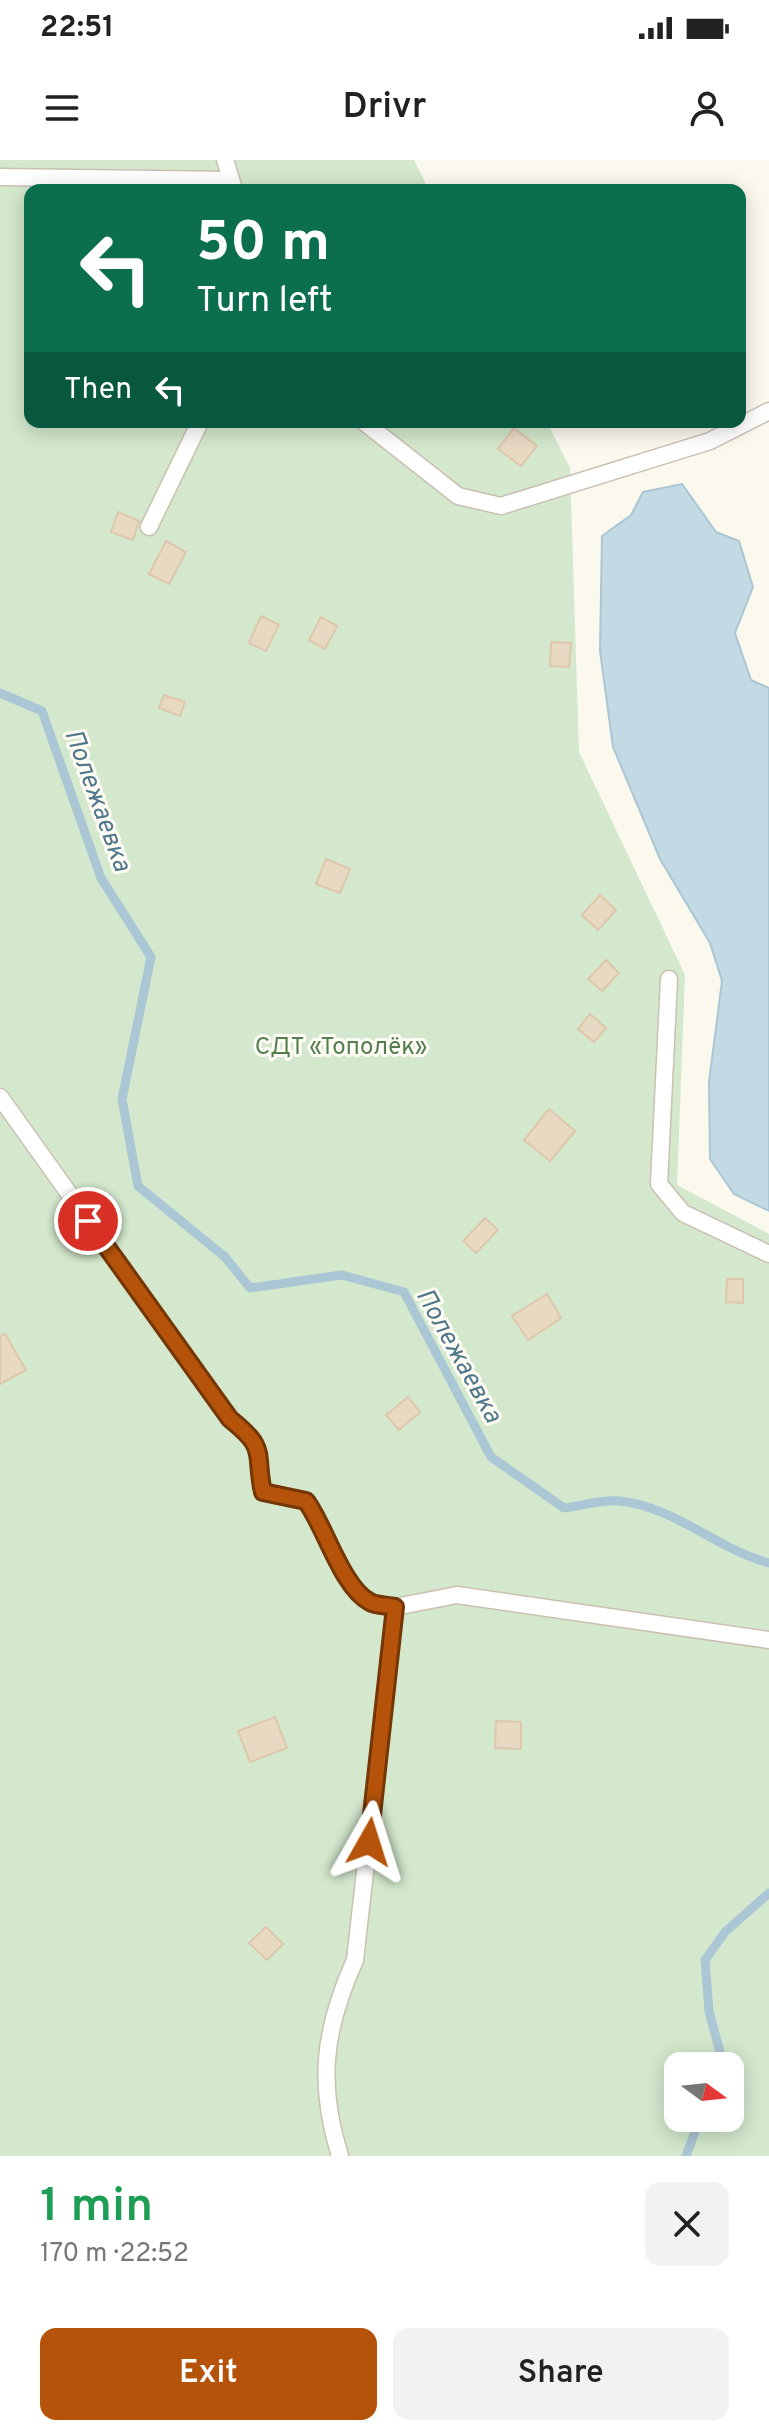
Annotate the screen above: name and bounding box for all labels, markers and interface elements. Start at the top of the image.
text: 22:51 [40,10,114,47]
text: Drivr [342,85,427,131]
icon: menu [40,86,84,130]
icon: person [685,86,729,130]
text: 50 m [196,210,330,280]
icon: left [64,216,168,320]
text: Turn left [196,279,333,325]
icon: left [148,368,192,412]
text: Then [64,372,132,409]
water label: Полежаевка [56,725,138,877]
park label: СДТ «Тополёк» [255,1033,427,1063]
pin [54,1187,122,1255]
icon: arrive [66,1199,110,1243]
water label: Полежаевка [407,1283,509,1430]
position arrow [327,1800,411,1884]
north arrow [664,2052,744,2132]
map controls [664,2052,744,2132]
text: 1 min [40,2178,153,2238]
button: close [645,2182,729,2266]
text: 170 m · 22:52 [40,2238,189,2271]
button: Exit [40,2328,377,2420]
button: Share [393,2328,729,2420]

